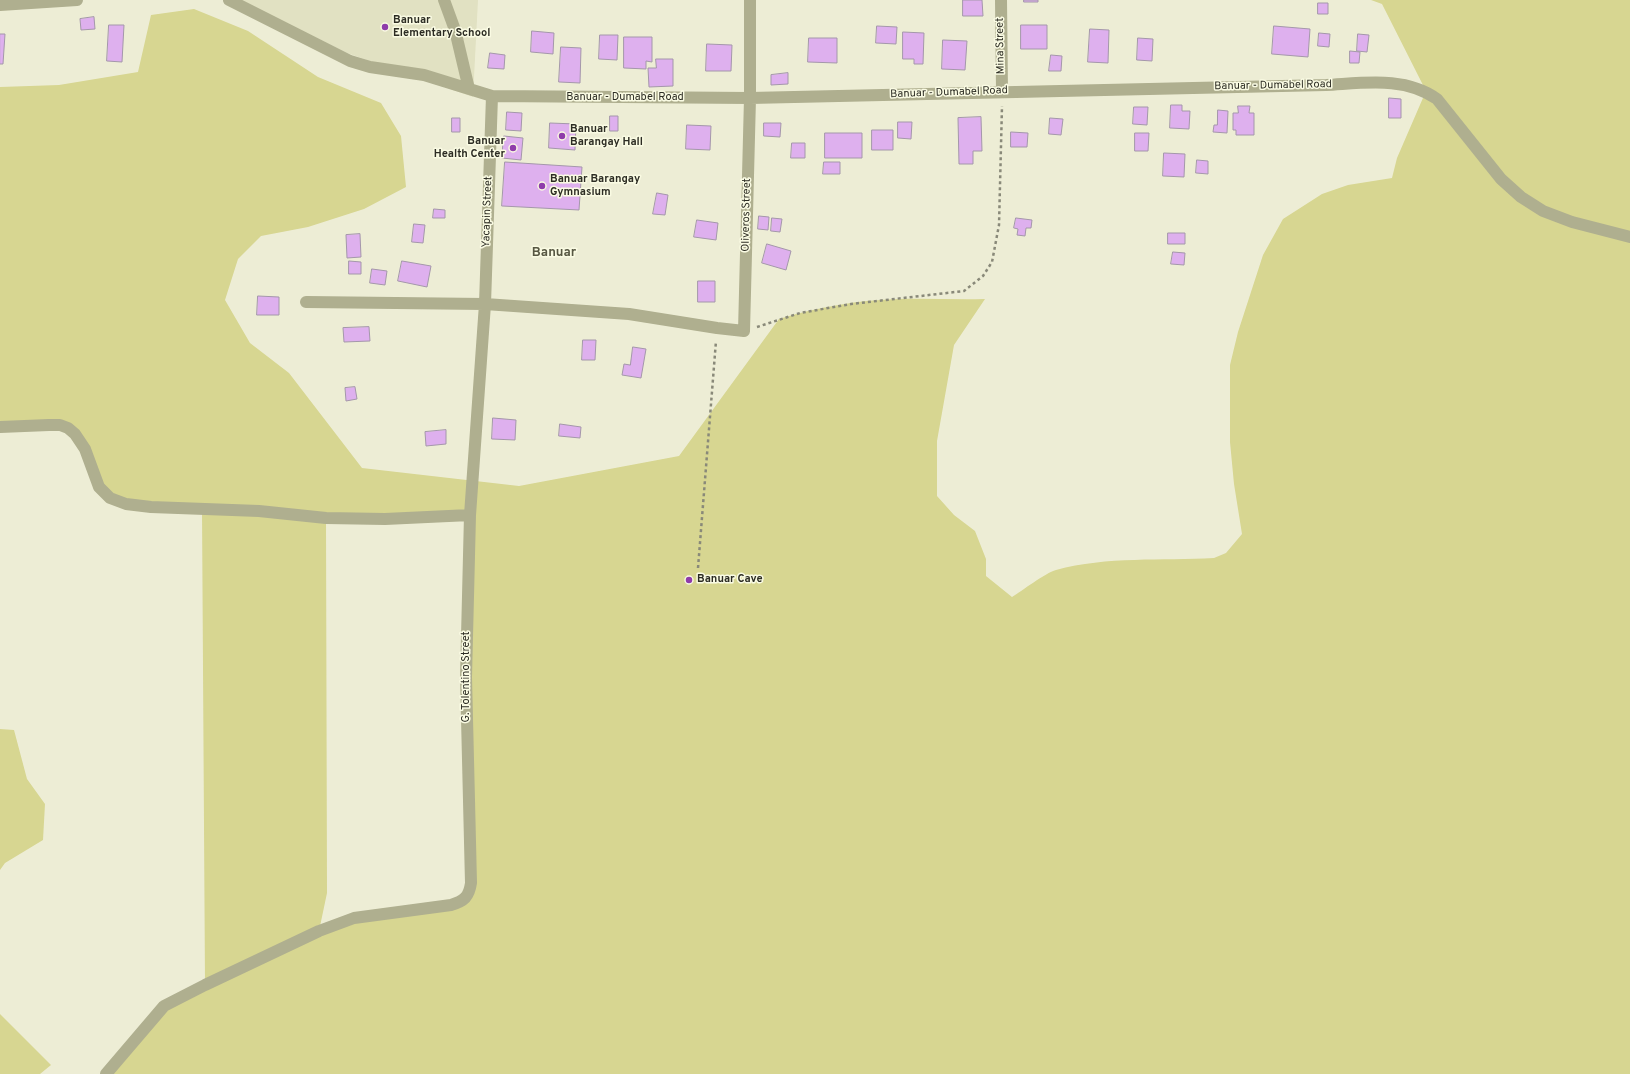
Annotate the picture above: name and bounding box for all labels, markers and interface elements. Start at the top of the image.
place label: Banuar Elementary School [393,14,490,40]
street label: Mina Street [994,18,1008,74]
marker: Banuar Elementary School [380,22,390,32]
street label: Banuar - Dumabel Road [1214,78,1332,94]
street label: Banuar - Dumabel Road [890,84,1008,102]
street label: Banuar - Dumabel Road [566,91,684,105]
place label: Banuar Barangay Hall [570,123,643,149]
marker: Banuar Barangay Hall [557,131,567,141]
place label: Banuar Health Center [434,135,505,161]
marker: Banuar Health Center [508,143,518,153]
place label: Banuar Barangay Gymnasium [550,173,640,199]
street label: Yacapin Street [480,176,496,248]
street label: Oliveros Street [740,178,754,252]
marker: Banuar Barangay Gymnasium [537,181,547,191]
district label: Banuar [532,245,576,261]
place label: Banuar Cave [697,573,763,587]
marker: Banuar Cave [684,575,694,585]
street label: G. Tolentino Street [460,631,474,723]

